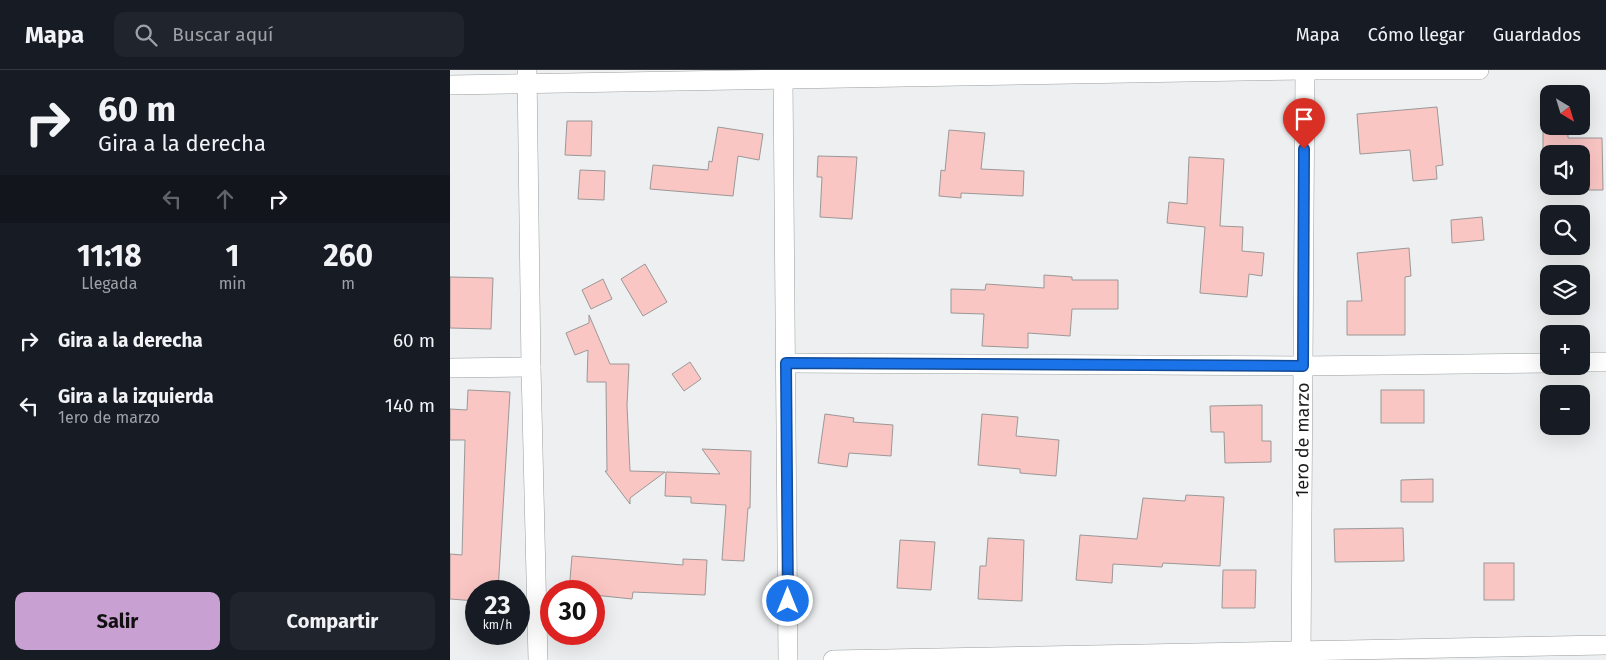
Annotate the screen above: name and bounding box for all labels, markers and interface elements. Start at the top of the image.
search box [114,12,464,57]
text: Mapa [25,21,84,49]
icon: search [132,21,160,49]
text: Buscar aquí [172,23,273,46]
text: Mapa [1296,24,1340,46]
text: Cómo llegar [1368,24,1465,46]
text: Guardados [1493,24,1581,46]
north arrow [1540,85,1590,135]
map controls [1540,85,1590,435]
text: 60 m [98,88,176,130]
icon: right [15,90,80,155]
pin [1283,98,1325,149]
icon: arrive [1290,105,1318,133]
text: Gira a la derecha [98,130,266,157]
button: sound [1540,145,1590,195]
icon: left [158,185,186,213]
icon: ahead [211,185,239,213]
icon: right [264,185,292,213]
button: search [1540,205,1590,255]
text: 11:18 [77,238,142,274]
text: 1 [225,238,239,274]
text: 260 [323,238,373,274]
button: layers [1540,265,1590,315]
text: Llegada [81,274,137,293]
text: min [219,274,246,293]
text: m [341,274,355,293]
button: + [1540,325,1590,375]
icon: right [15,327,43,355]
text: Gira a la derecha [58,329,203,352]
text: 60 m [393,329,435,352]
street label: 1ero de marzo [1291,382,1314,498]
text: Gira a la izquierda [58,385,214,408]
button: − [1540,385,1590,435]
icon: left [15,392,43,420]
text: 140 m [385,394,435,417]
text: 1ero de marzo [58,408,160,427]
position arrow [761,574,813,626]
speed limit sign: 30 [540,580,605,645]
text: 23 [485,591,510,621]
button: Salir [15,592,220,650]
button: Compartir [230,592,435,650]
text: km/h [483,618,512,632]

